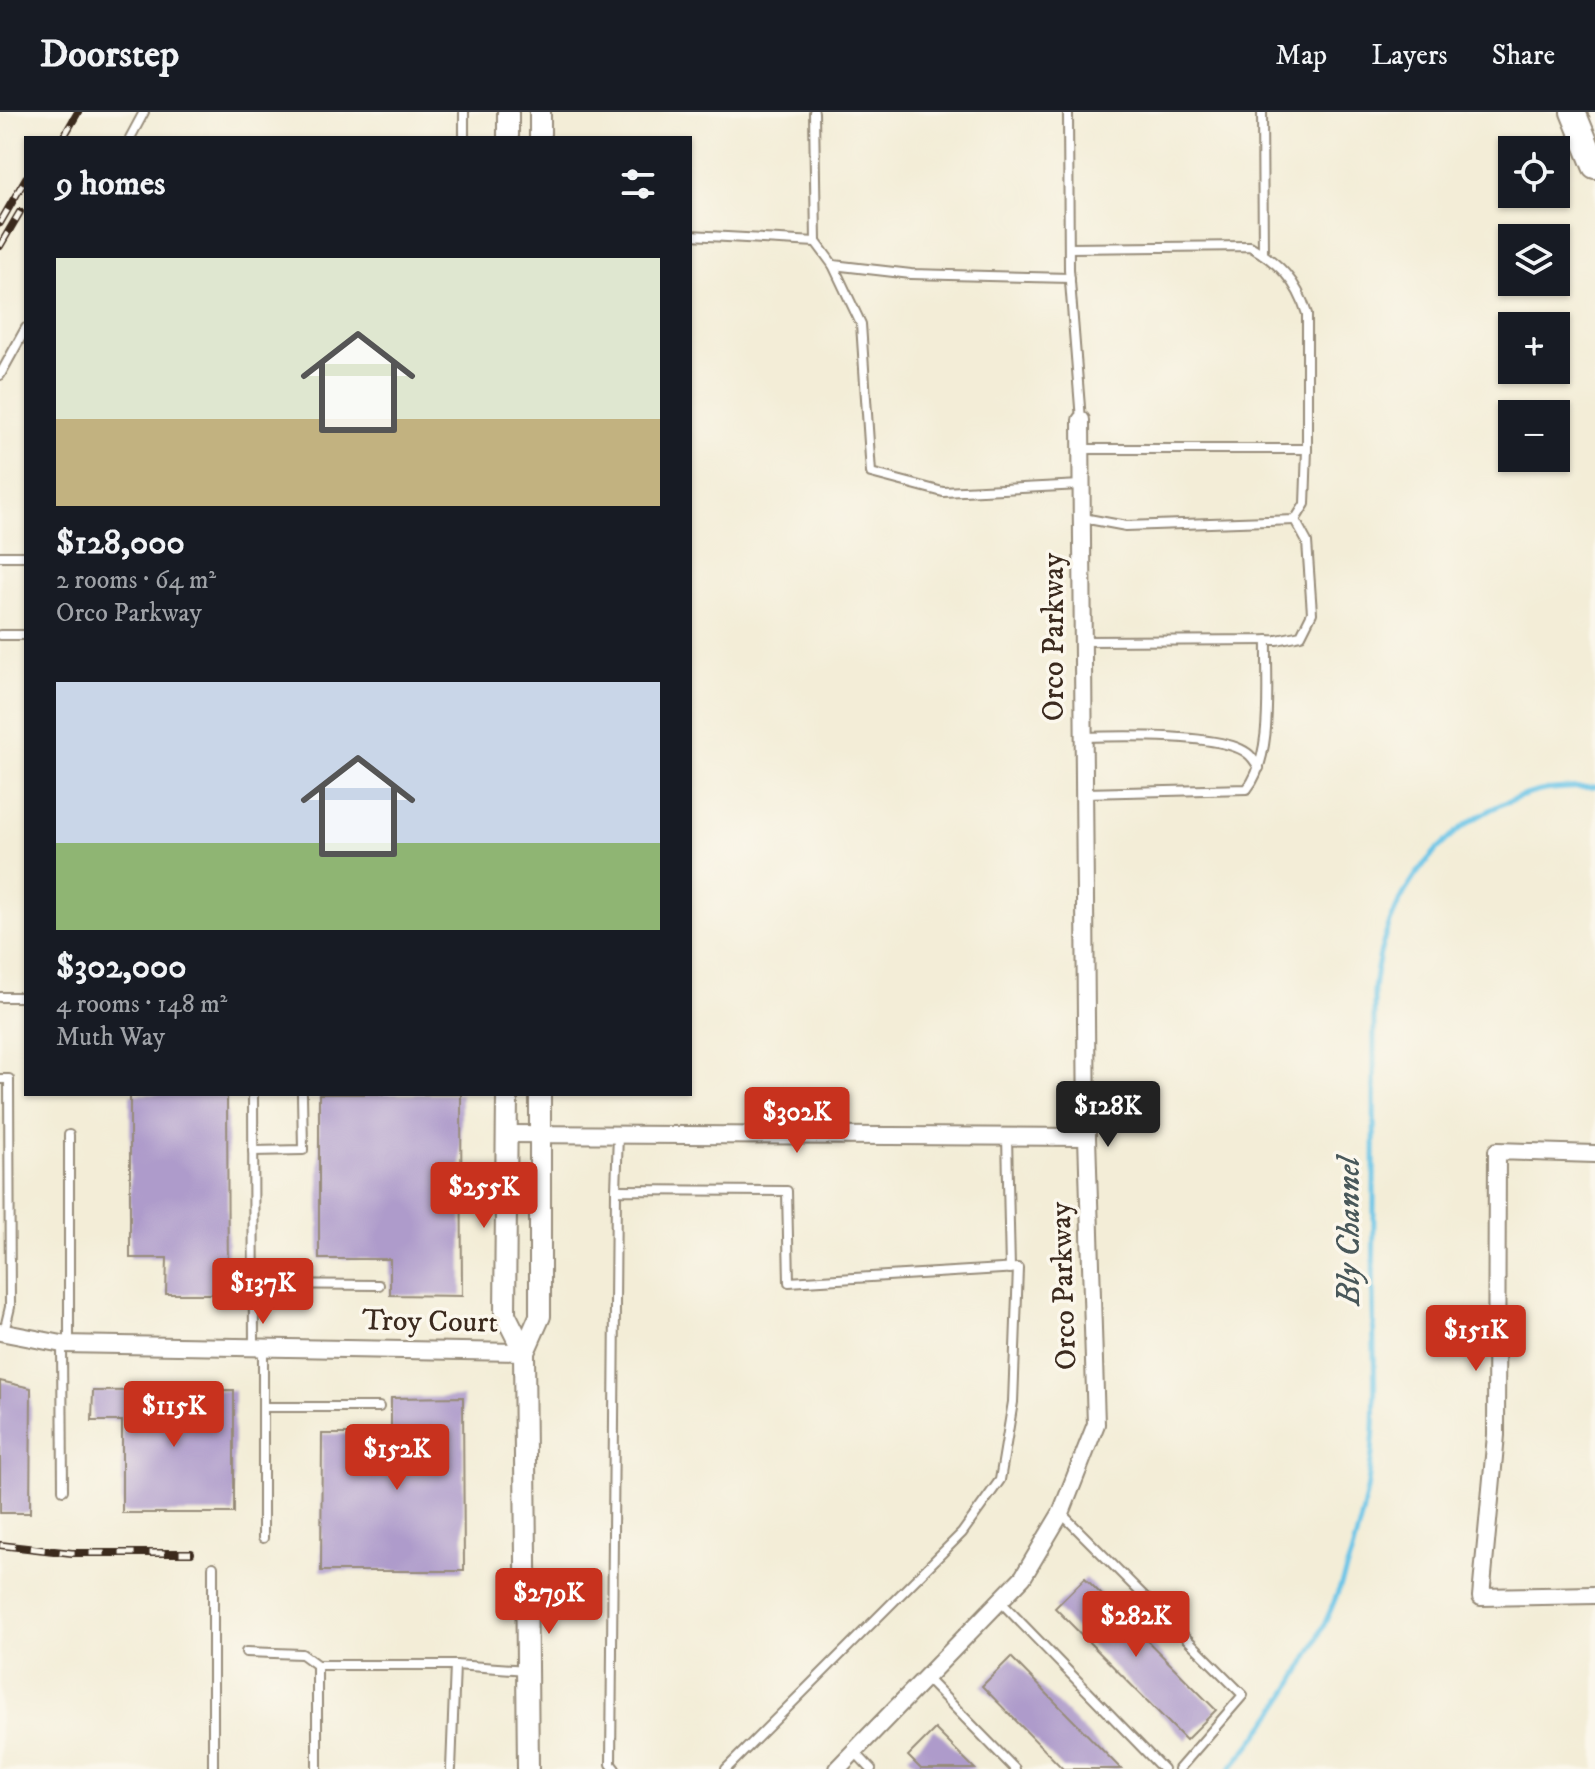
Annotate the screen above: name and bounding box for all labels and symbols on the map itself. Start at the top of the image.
street label: Orco Parkway [1036,552,1073,721]
pin: $128K [1052,1081,1164,1149]
pin: $302K [741,1087,853,1155]
water label: Bly Channel [1330,1153,1370,1306]
pin: $255K [428,1162,540,1230]
street label: Orco Parkway [1043,1201,1085,1371]
pin: $137K [207,1258,319,1326]
street label: Troy Court [362,1302,498,1342]
pin: $151K [1420,1305,1532,1373]
pin: $115K [118,1381,230,1449]
pin: $152K [341,1424,453,1492]
pin: $279K [493,1568,605,1636]
pin: $282K [1080,1591,1192,1659]

